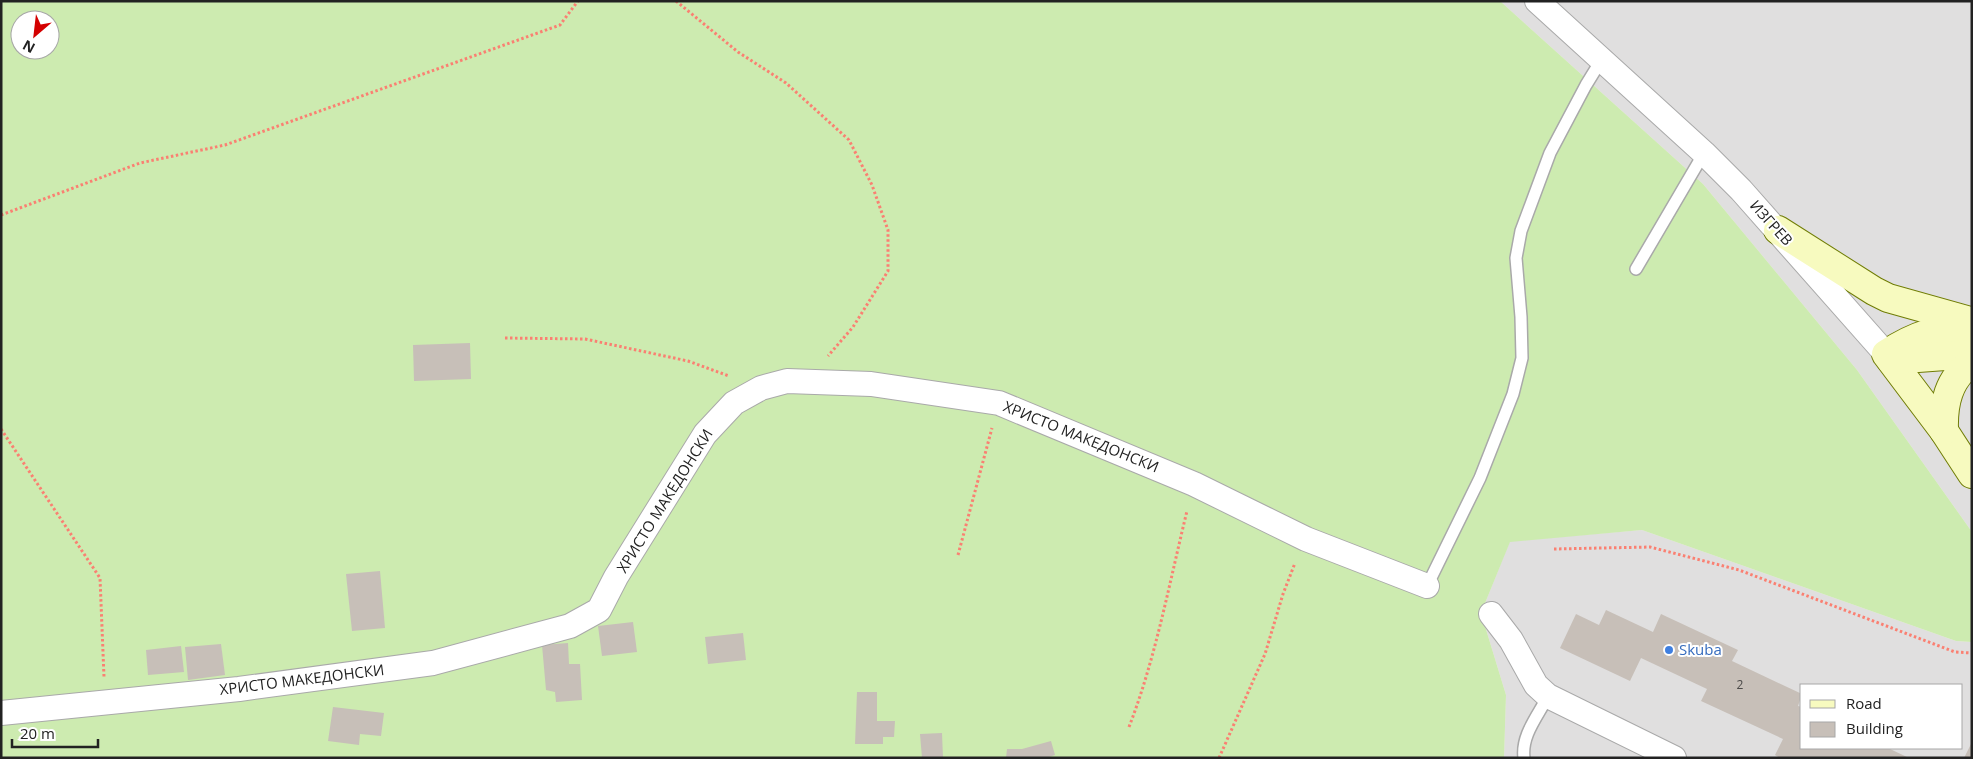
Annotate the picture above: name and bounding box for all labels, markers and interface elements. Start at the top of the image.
north arrow [10,10,60,60]
text: N [19,36,38,58]
street label: ИЗГРЕВ [1746,195,1798,249]
street label: ХРИСТО МАКЕДОНСКИ [1001,396,1162,476]
street label: ХРИСТО МАКЕДОНСКИ [612,425,717,576]
place label: Skuba [1679,639,1722,659]
marker: Skuba [1663,644,1675,656]
street label: ХРИСТО МАКЕДОНСКИ [218,659,385,699]
house number: 2 [1737,676,1744,693]
legend [1800,684,1963,749]
text: Road [1846,693,1882,713]
scale bar [12,716,99,748]
text: Building [1846,718,1903,738]
text: 20 m [20,723,55,743]

